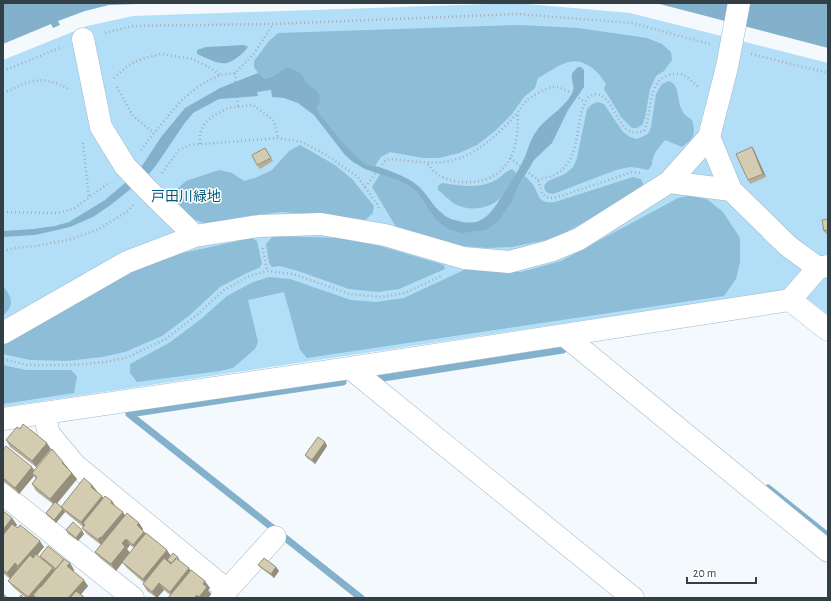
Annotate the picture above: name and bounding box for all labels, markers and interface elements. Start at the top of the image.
park label: 戸田川緑地 [151,189,221,204]
scale bar [687,559,756,585]
text: 20 m [693,567,716,579]

